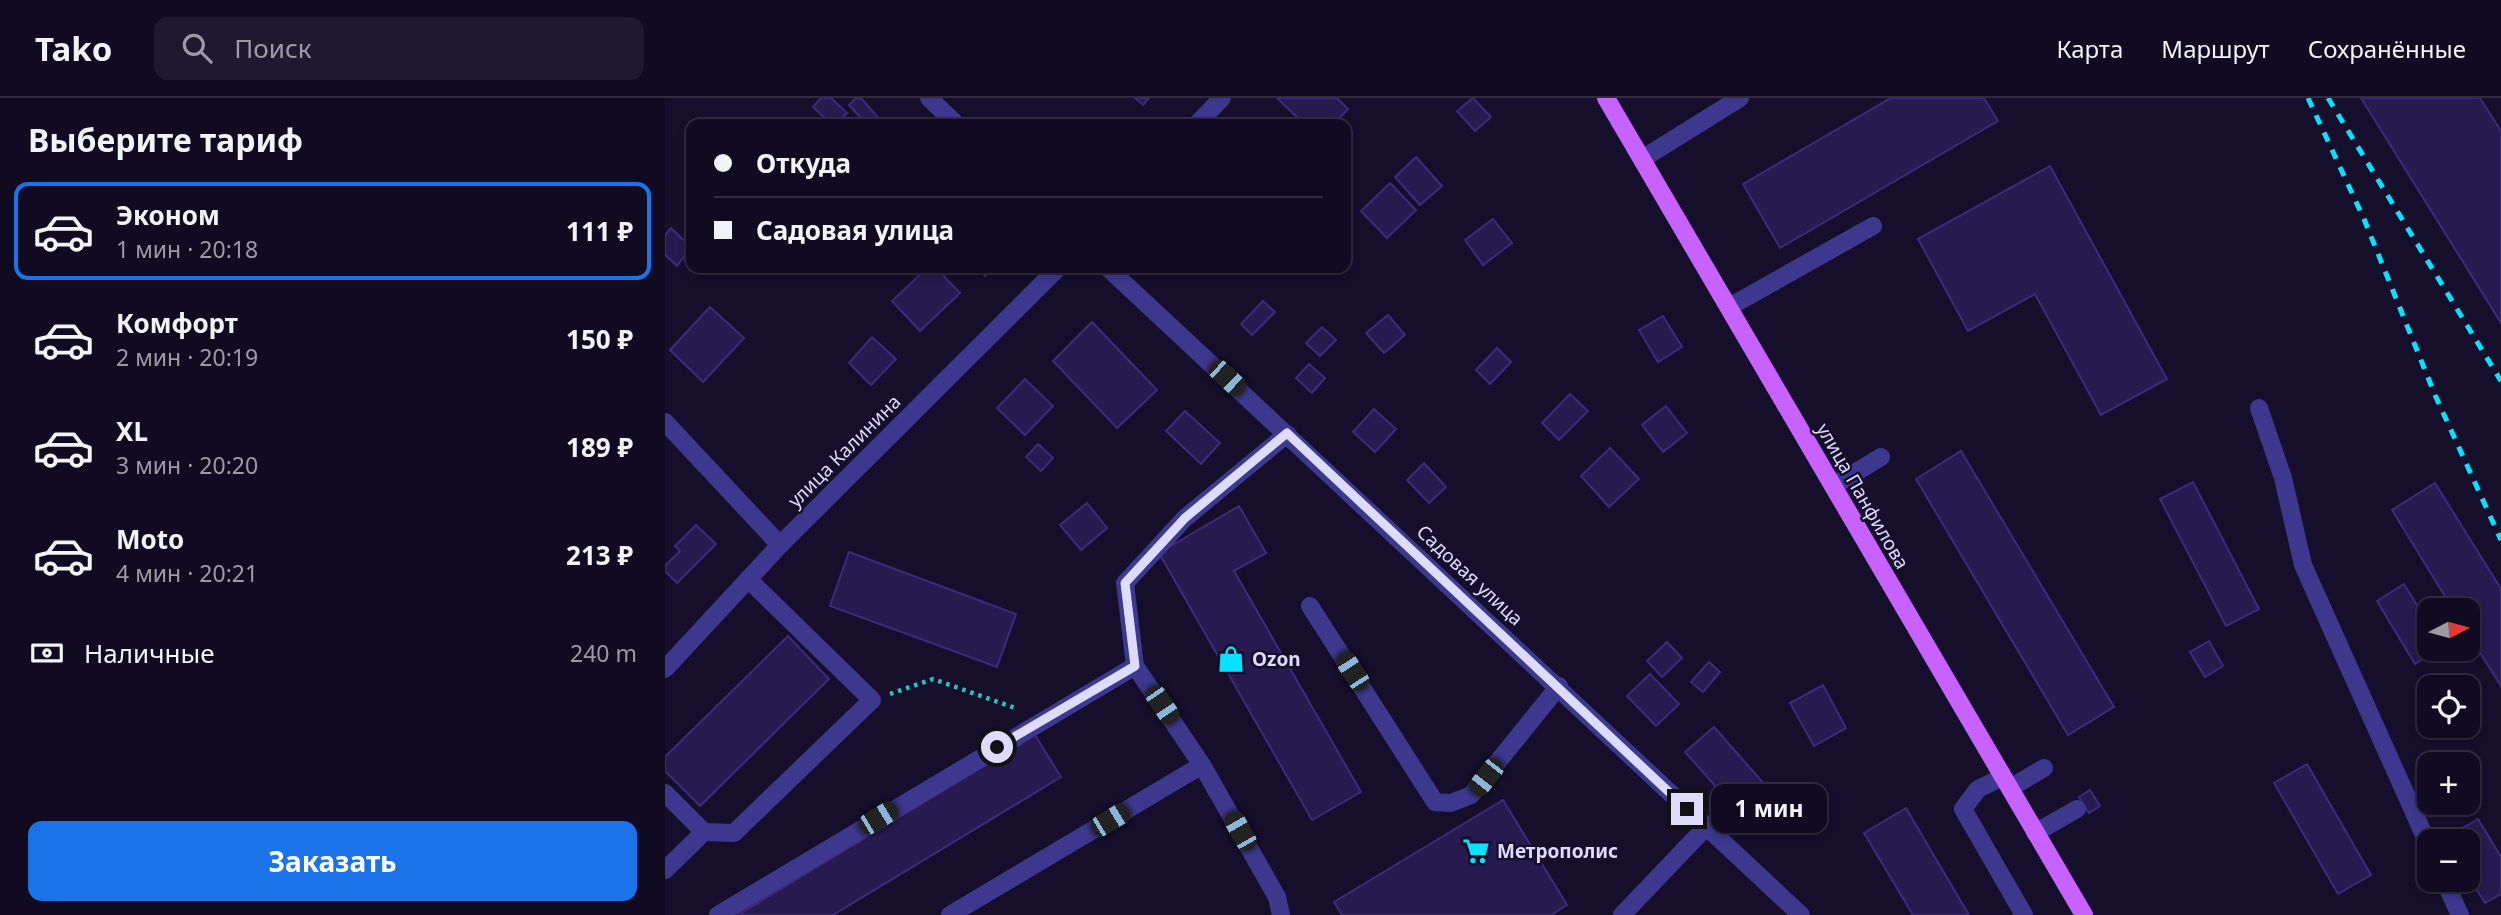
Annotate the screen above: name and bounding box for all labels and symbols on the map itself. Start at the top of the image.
car [1205,356,1250,400]
street label: улица Калинина [782,389,906,513]
street label: улица Панфилова [1811,418,1915,574]
street label: Садовая улица [1411,519,1529,631]
north arrow [2417,598,2480,662]
shop icon: Ozon [1216,644,1246,674]
place label: Ozon [1252,646,1301,672]
car [1332,648,1373,694]
car [1142,682,1183,728]
route start [981,731,1013,763]
car [1465,754,1508,800]
callout: 1 мин [1711,784,1827,834]
route end [1671,793,1703,825]
car [855,798,902,838]
car [1087,800,1134,840]
car [1221,808,1260,854]
supermarket icon: Метрополис [1461,836,1491,866]
place label: Метрополис [1497,838,1618,864]

